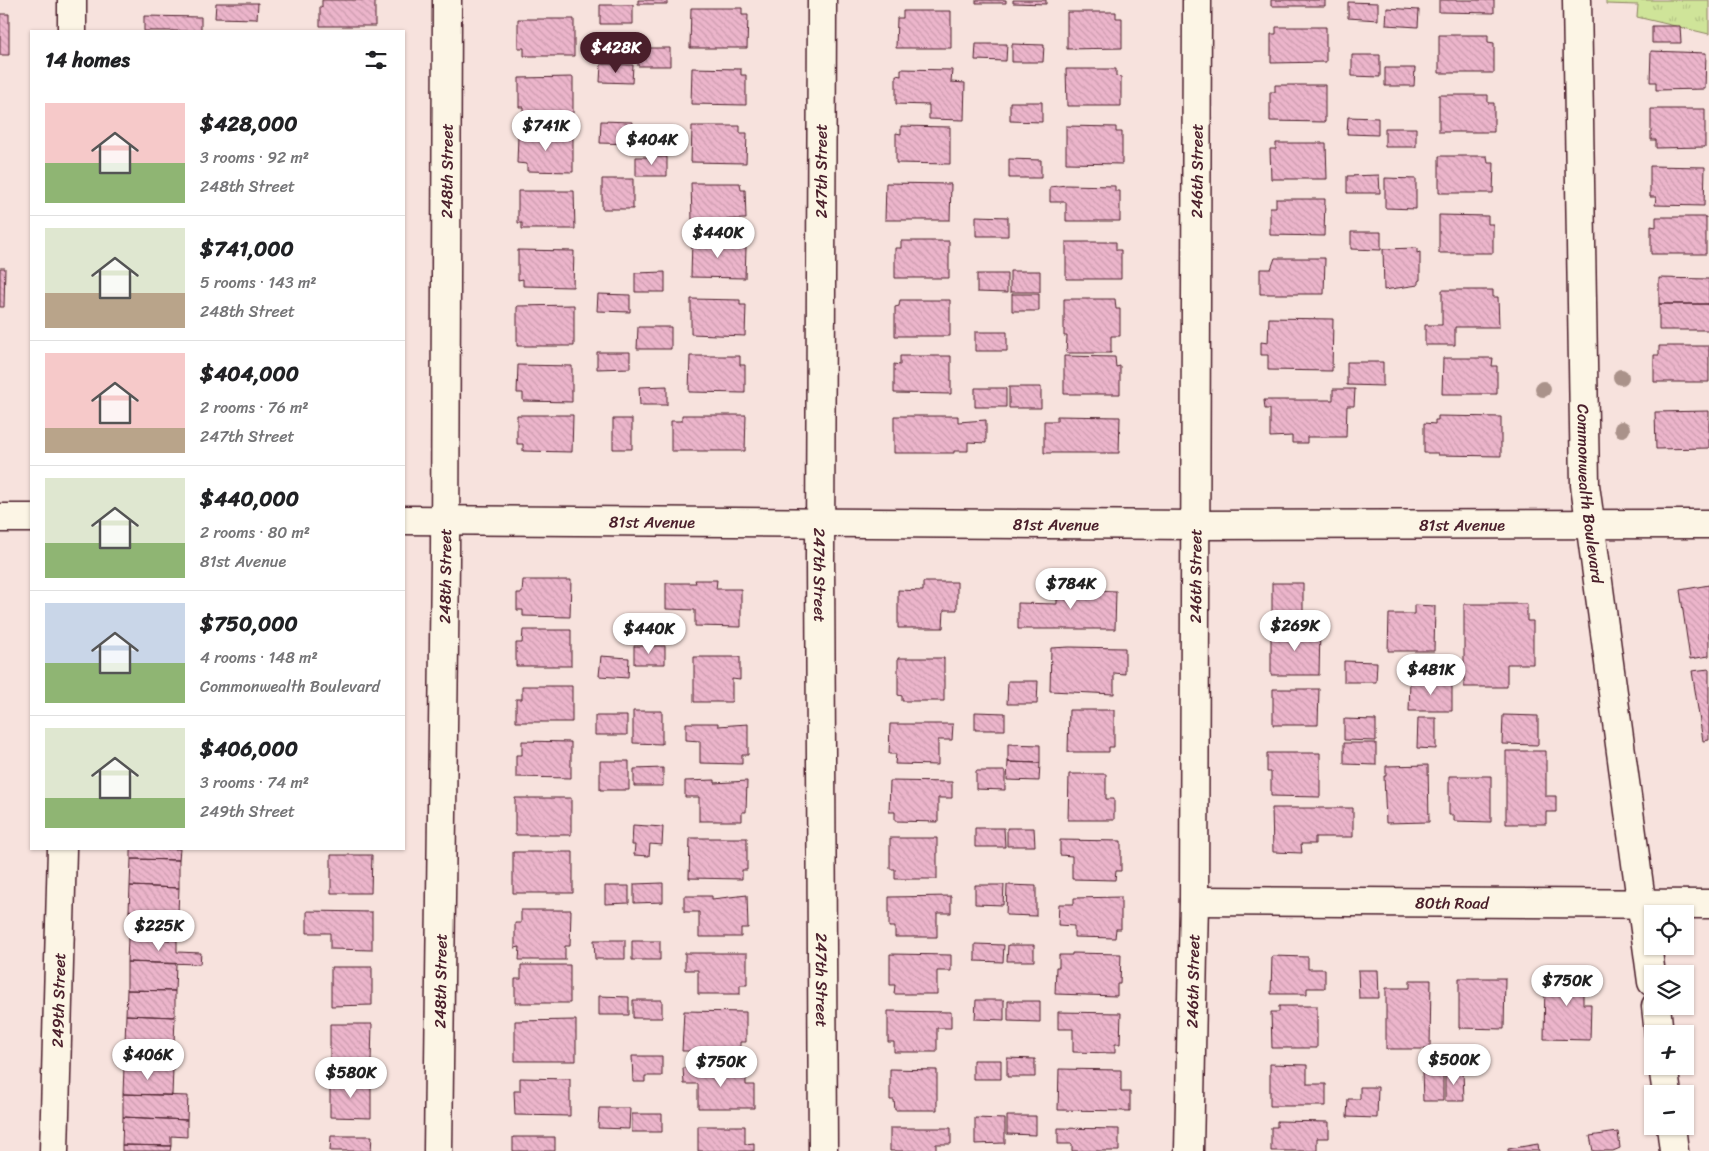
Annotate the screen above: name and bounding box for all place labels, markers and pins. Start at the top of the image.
pin: $428K [581,32,651,74]
pin: $741K [511,110,581,152]
pin: $404K [617,124,687,166]
pin: $440K [683,216,753,259]
pin: $784K [1036,568,1106,610]
pin: $269K [1260,610,1330,652]
pin: $440K [614,612,684,655]
pin: $481K [1396,654,1466,696]
pin: $225K [124,910,194,952]
pin: $750K [1532,964,1602,1007]
pin: $406K [113,1038,183,1081]
pin: $500K [1419,1044,1489,1086]
pin: $750K [686,1046,756,1088]
pin: $580K [316,1056,386,1099]

